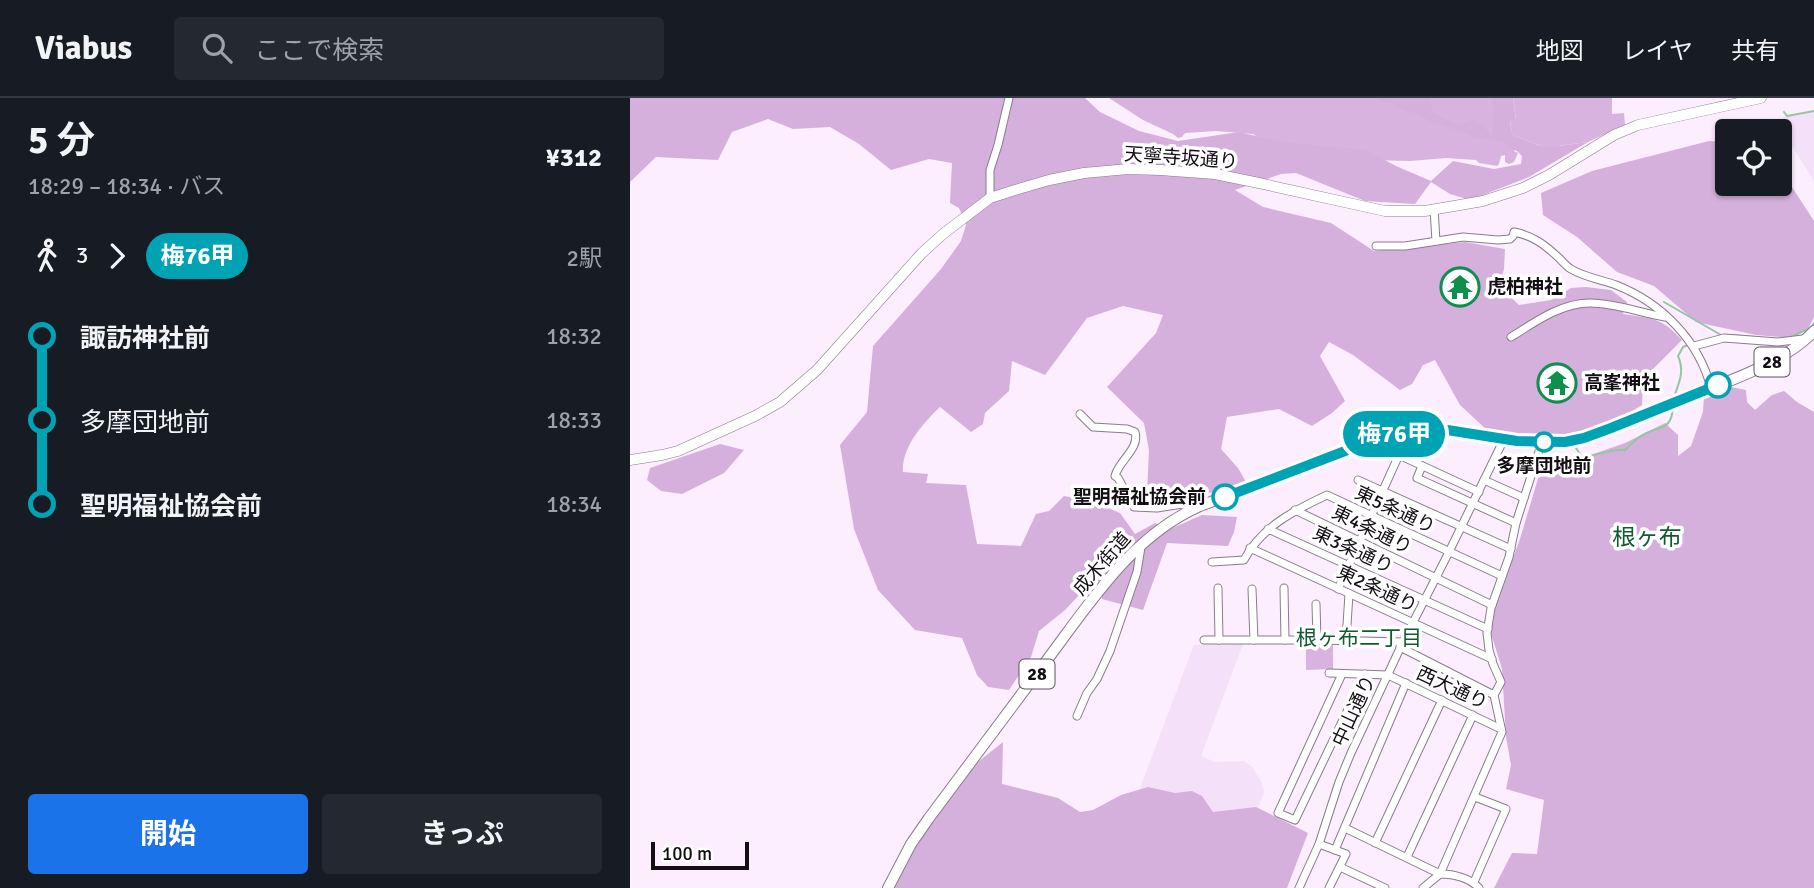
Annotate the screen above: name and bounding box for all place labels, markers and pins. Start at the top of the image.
temple icon: 虎柏神社 [1439,266,1481,308]
place label: 虎柏神社 [1487,275,1563,299]
temple icon: 高峯神社 [1536,362,1578,404]
place label: 高峯神社 [1584,371,1660,395]
unlabelled marker [1705,372,1731,398]
marker: 多摩団地前 [1534,432,1554,452]
place label: 多摩団地前 [1496,454,1592,478]
marker: 聖明福祉協会前 [1212,484,1238,510]
place label: 聖明福祉協会前 [1073,485,1206,509]

